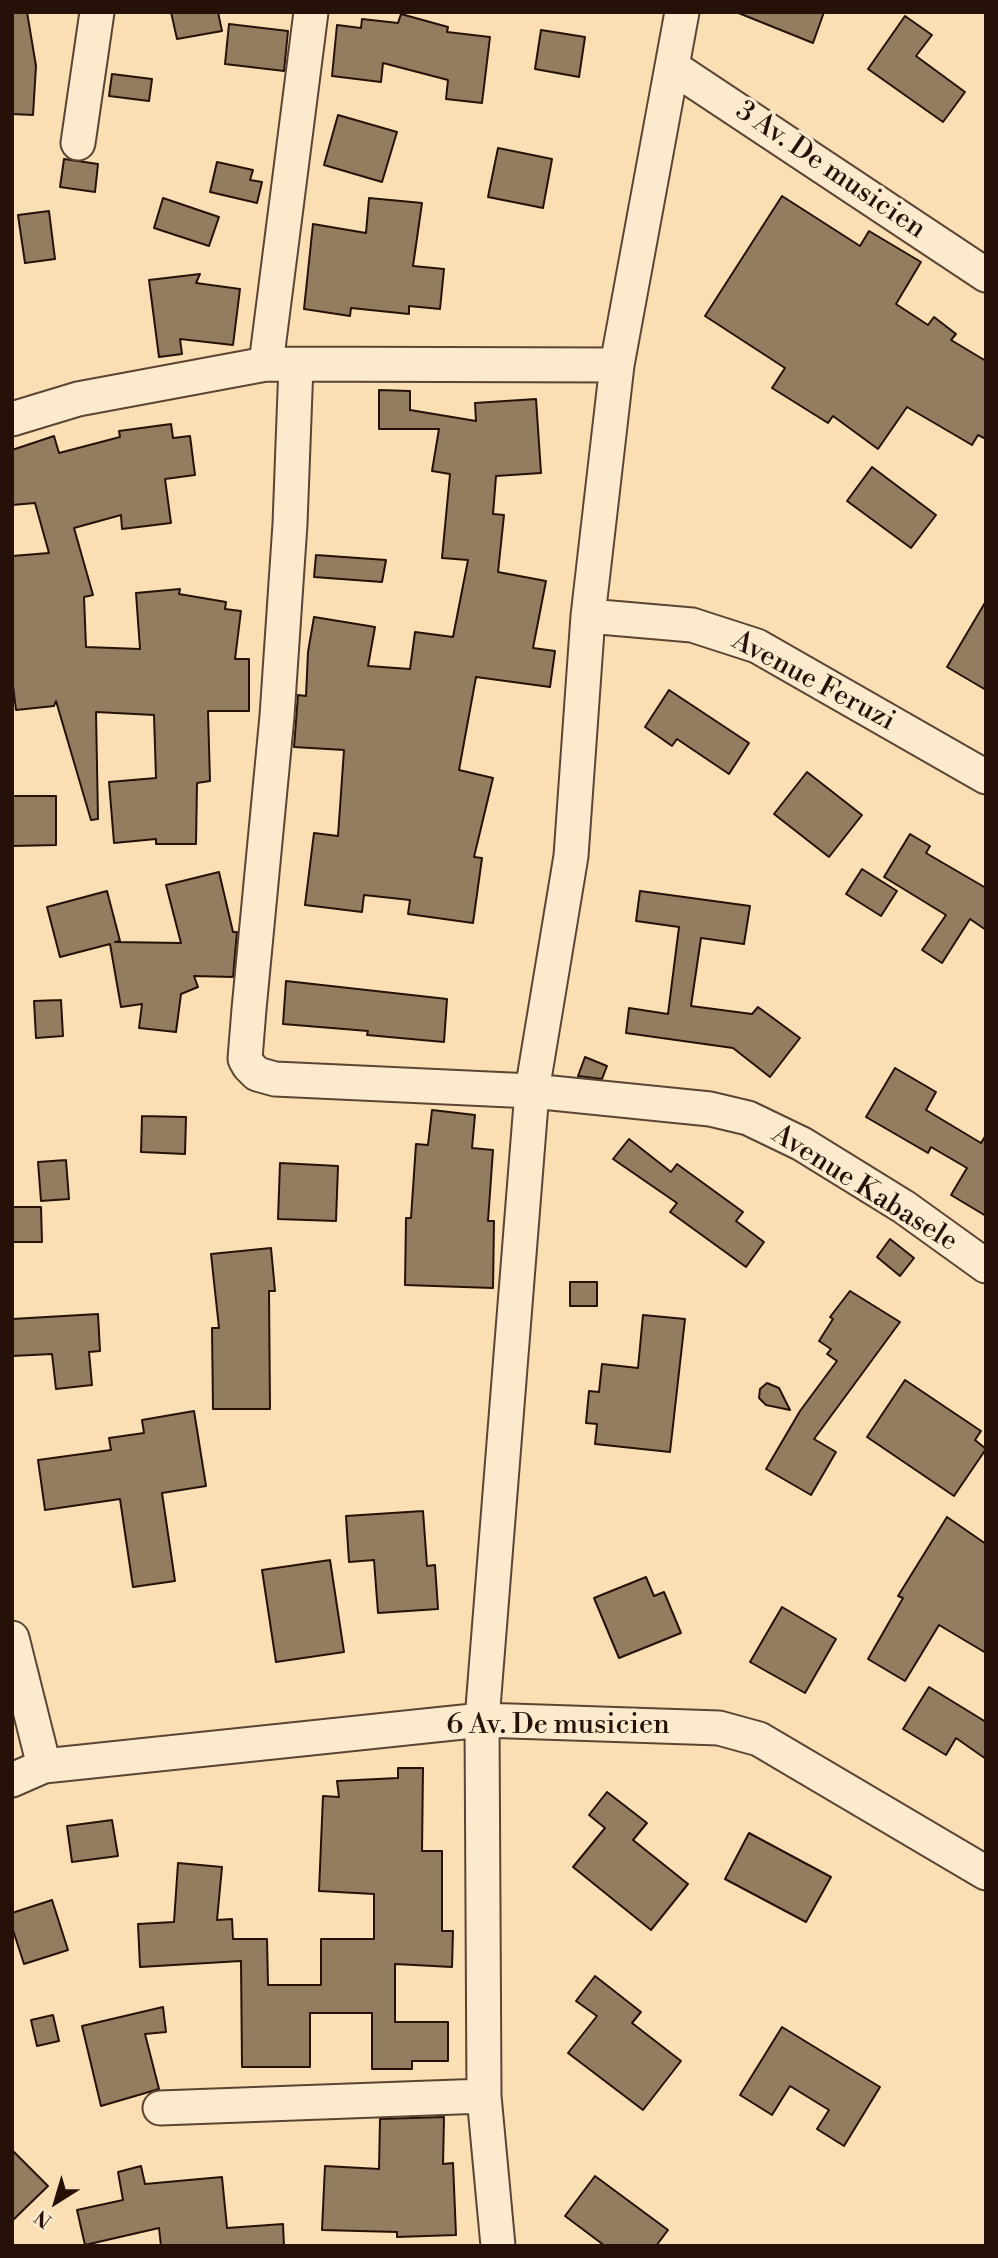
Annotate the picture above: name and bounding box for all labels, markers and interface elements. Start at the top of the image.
street label: 3 Av. De musicien [729,95,931,247]
street label: Avenue Feruzi [726,625,900,739]
street label: Avenue Kabasele [765,1118,963,1260]
street label: 6 Av. De musicien [446,1709,670,1743]
north arrow [21,2167,91,2237]
text: N [30,2205,57,2233]

